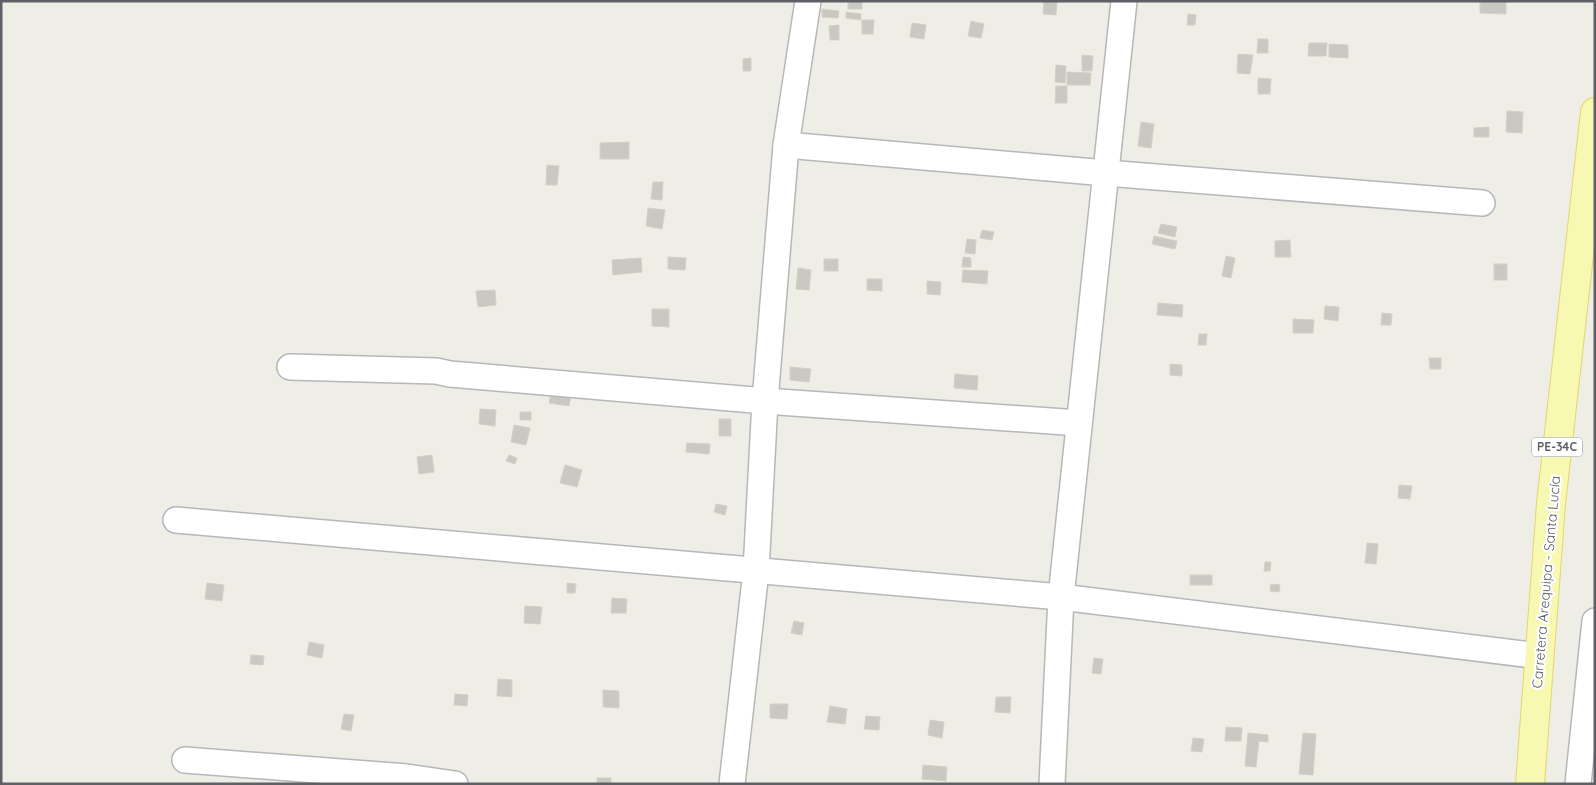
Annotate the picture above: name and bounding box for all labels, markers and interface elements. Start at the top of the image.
road number: PE-34C [1532,438,1582,457]
street label: Carretera Arequipa - Santa Lucía [1528,475,1564,689]

